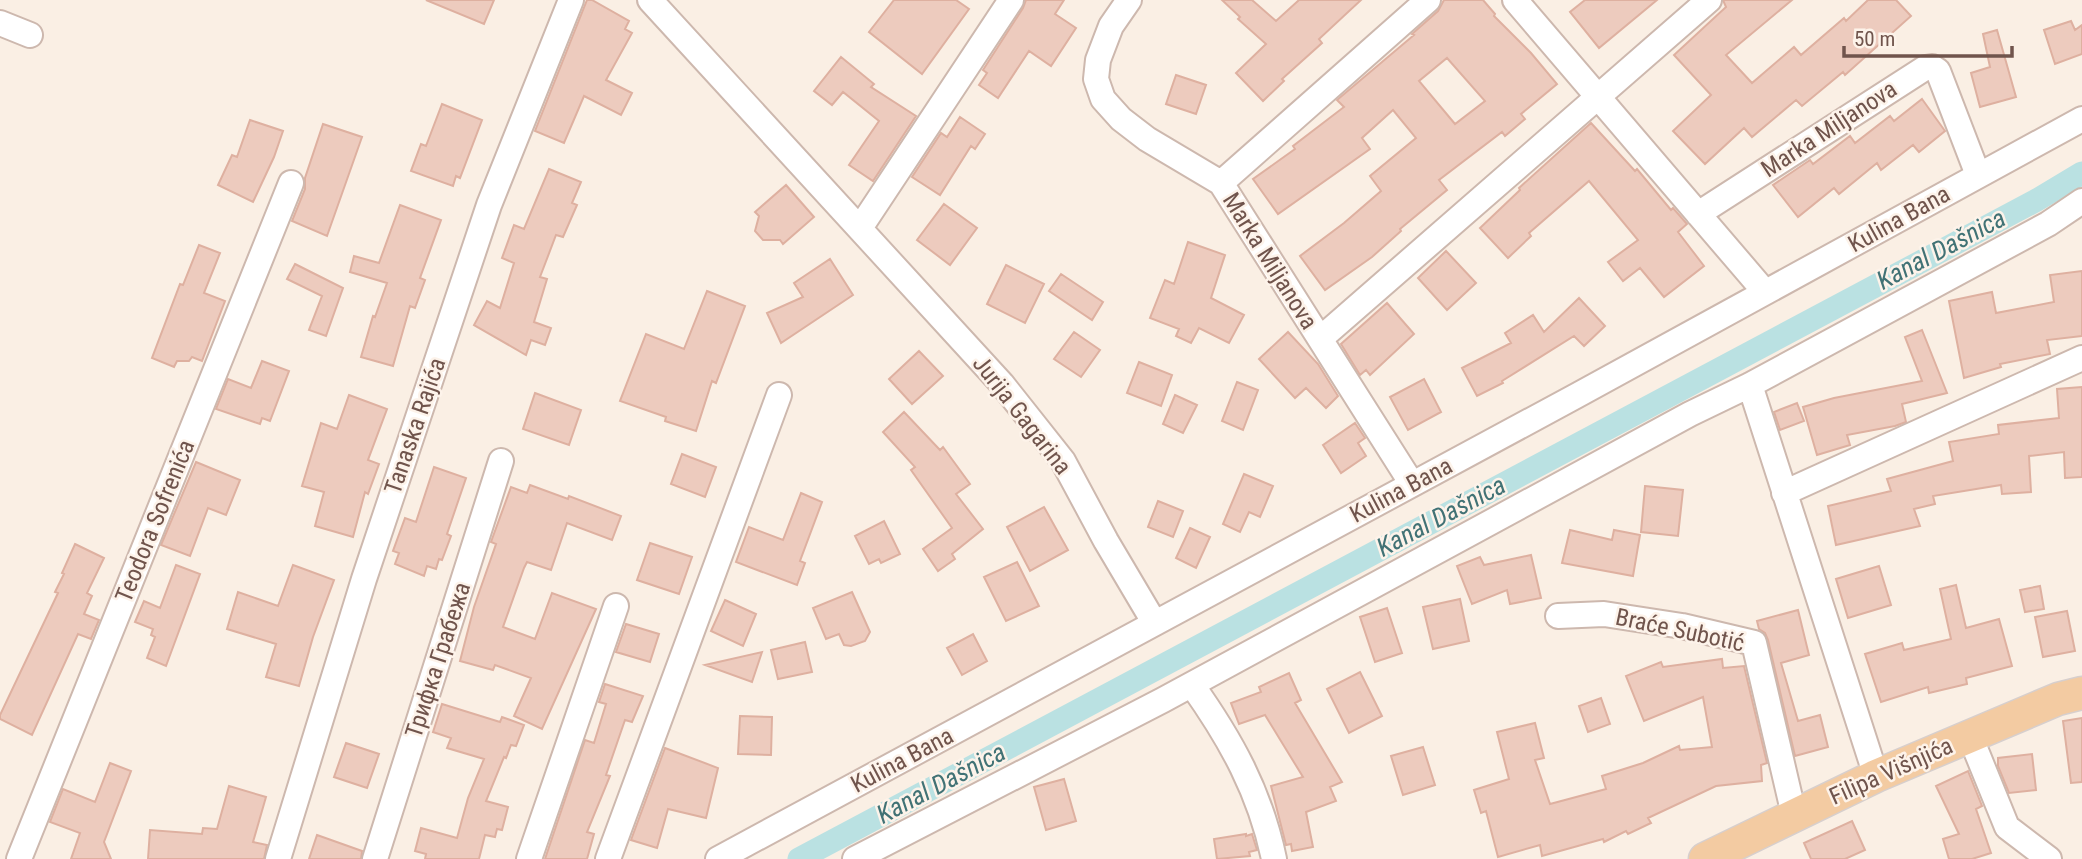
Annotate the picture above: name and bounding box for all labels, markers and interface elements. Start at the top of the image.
scale bar [1844,14,2012,58]
text: 50 m [1854,27,1895,51]
street label: Marka Miljanova [1756,75,1902,183]
street label: Kulina Bana [1843,180,1955,258]
street label: Marka Miljanova [1217,187,1323,335]
water label: Kanal Dašnica [1871,203,2011,295]
street label: Jurija Gagarina [967,350,1077,480]
street label: Tanaska Rajića [379,354,451,498]
street label: Teodora Sofrenića [110,436,200,606]
street label: Kulina Bana [1345,451,1457,529]
water label: Kanal Dašnica [1371,470,1511,562]
street label: Трифка Грабежа [400,579,476,741]
street label: Braće Subotić [1613,603,1747,657]
street label: Kulina Bana [846,721,958,799]
street label: Filipa Višnjića [1825,731,1957,811]
water label: Kanal Dašnica [871,737,1011,829]

